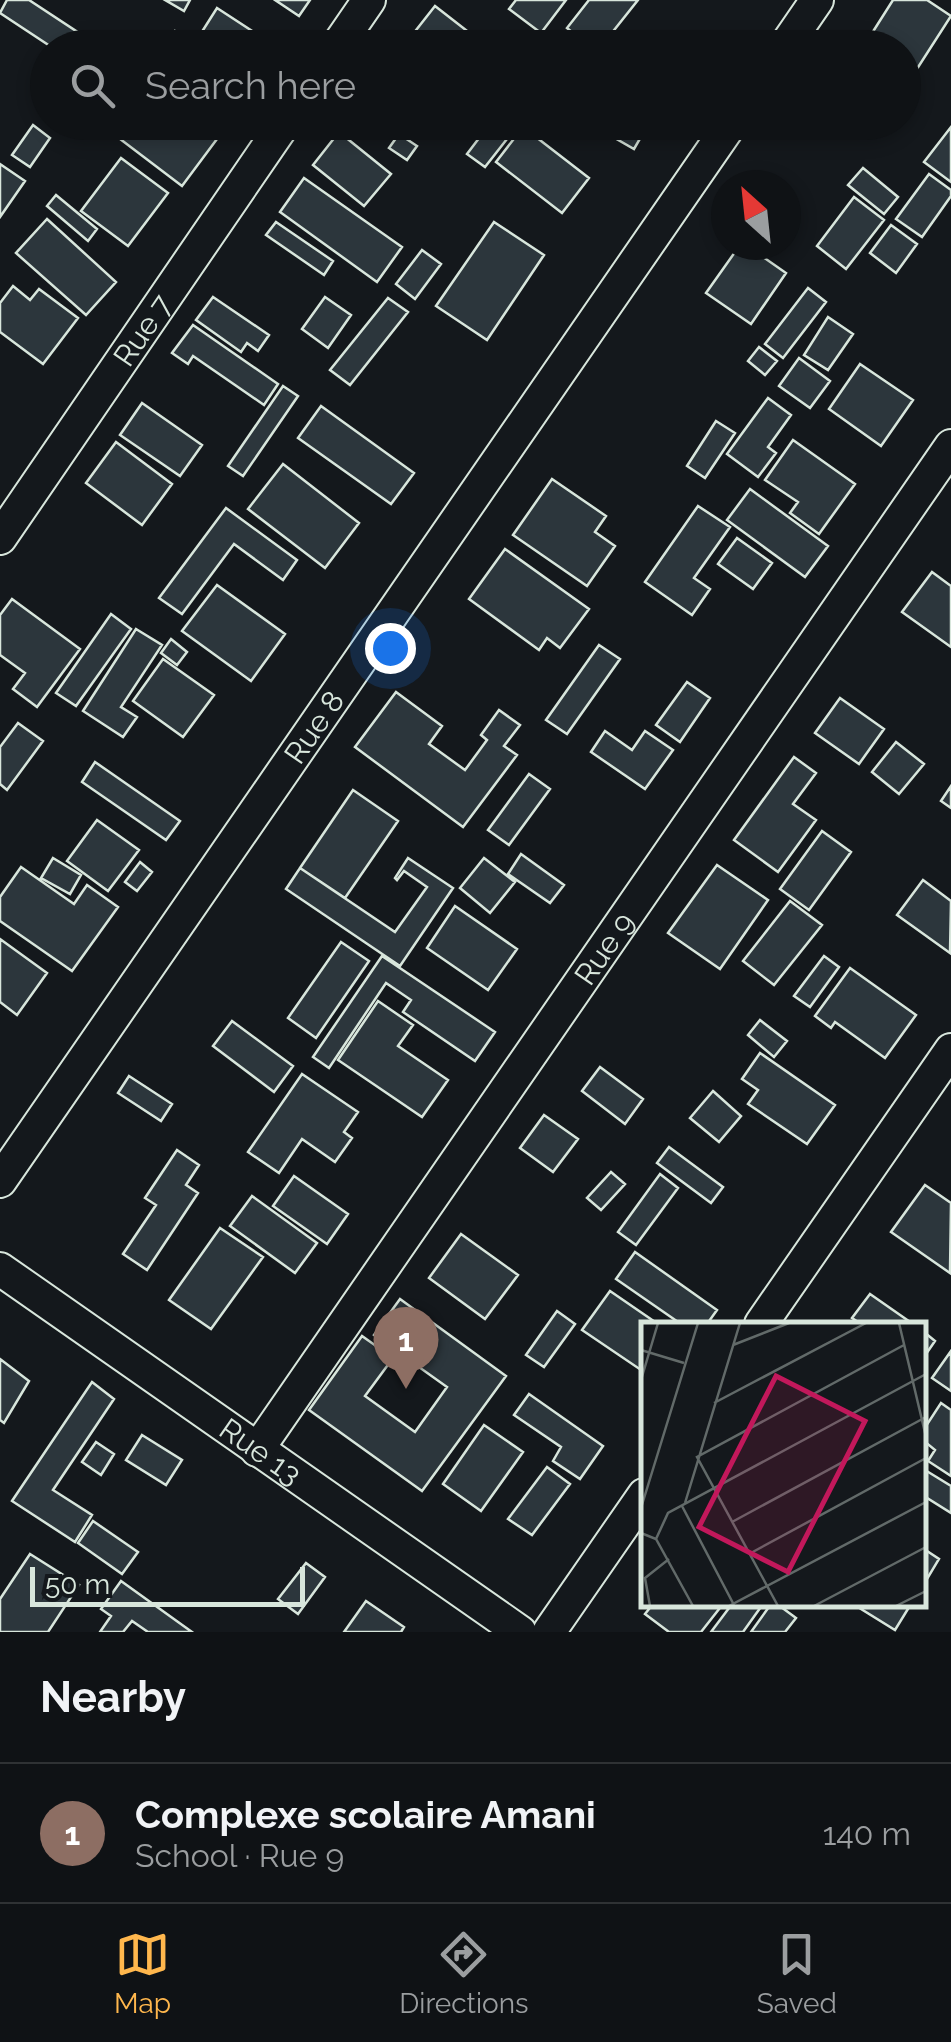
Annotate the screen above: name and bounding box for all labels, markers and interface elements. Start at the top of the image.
search box [30,30,921,140]
icon: search [65,58,120,113]
text: Search here [145,63,356,108]
north arrow [711,170,801,260]
street label: Rue 7 [106,288,179,372]
your location [365,623,416,674]
street label: Rue 8 [277,684,351,770]
street label: Rue 9 [567,905,641,991]
pin: 1 [374,1306,438,1389]
inset map [641,1322,926,1607]
street label: Rue 13 [213,1411,308,1492]
scale bar [30,1562,305,1606]
text: 50 m [45,1568,110,1601]
text: Nearby [40,1673,186,1722]
text: Complexe scolaire Amani [135,1792,596,1837]
text: 1 [65,1815,80,1852]
text: 140 m [823,1815,911,1852]
text: School · Rue 9 [135,1837,344,1874]
tab: Map [114,1927,171,2020]
tab: Directions [399,1927,529,2020]
tab: Saved [757,1927,837,2020]

